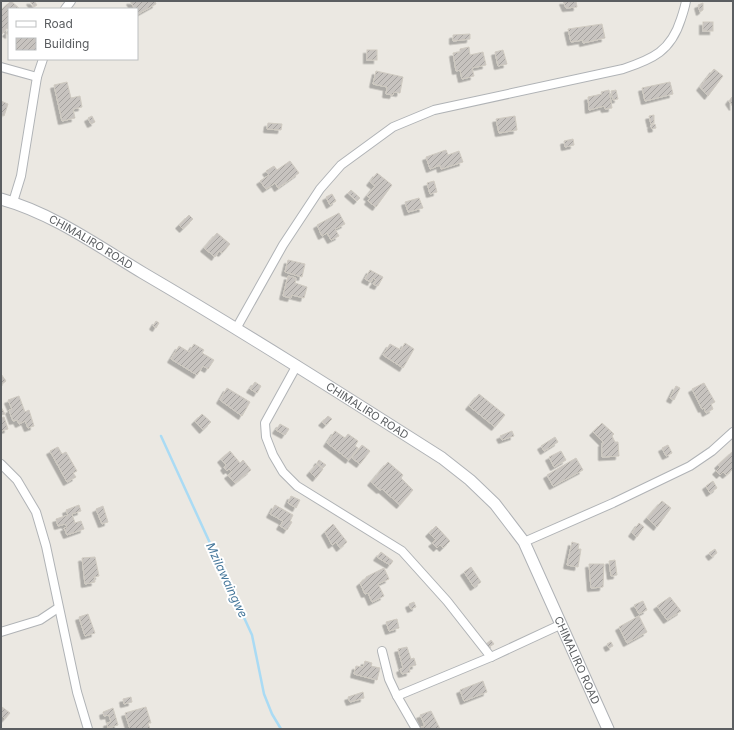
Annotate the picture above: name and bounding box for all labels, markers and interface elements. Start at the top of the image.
legend [8,8,138,60]
text: Road [44,16,73,31]
text: Building [44,36,89,51]
street label: CHIMALIRO ROAD [47,212,136,272]
street label: CHIMALIRO ROAD [323,379,411,442]
water label: Mzilawaingwe [203,540,251,620]
street label: CHIMALIRO ROAD [551,614,603,707]

